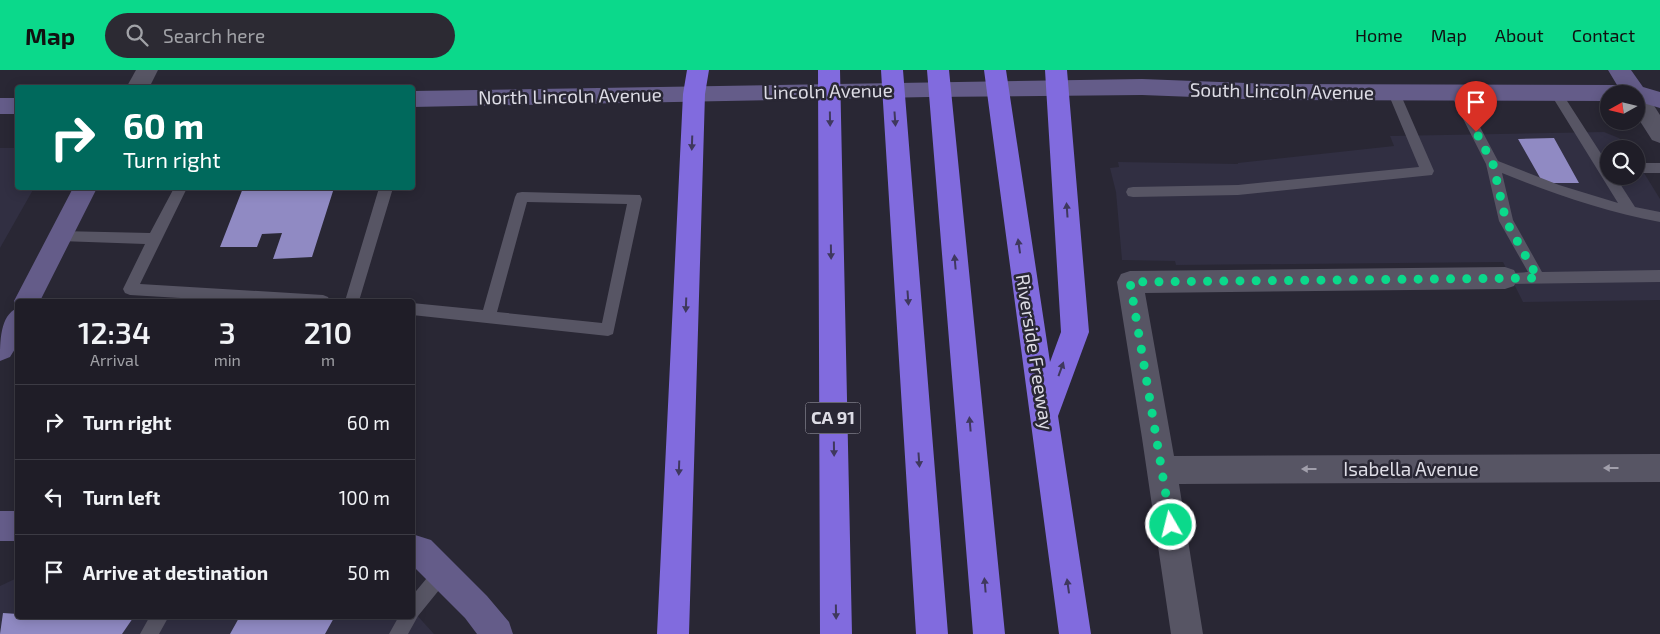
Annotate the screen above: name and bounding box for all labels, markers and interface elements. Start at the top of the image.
search box [105,13,455,58]
text: Map [25,21,75,50]
icon: search [123,21,151,49]
text: Search here [163,24,265,47]
text: Home [1355,24,1403,46]
text: Map [1431,24,1467,46]
text: About [1495,24,1544,46]
text: Contact [1572,24,1635,46]
street label: South Lincoln Avenue [1190,77,1374,104]
street label: Lincoln Avenue [763,78,893,103]
pin [1455,81,1497,132]
street label: North Lincoln Avenue [478,82,662,109]
north arrow [1600,85,1645,130]
map controls [1600,85,1645,185]
icon: arrive [1462,88,1490,116]
text: 60 m [123,104,204,146]
icon: right [40,105,105,170]
one-way arrow [826,111,834,127]
one-way arrow [892,111,900,127]
one-way arrow [688,135,696,151]
button: search [1600,140,1645,185]
text: Turn right [123,146,221,172]
one-way arrow [1063,201,1071,217]
one-way arrow [1015,238,1023,254]
one-way arrow [827,244,835,260]
one-way arrow [951,253,959,269]
street label: Riverside Freeway [1012,272,1059,432]
one-way arrow [905,290,913,306]
one-way arrow [681,298,689,314]
text: 12:34 [78,314,151,350]
text: 3 [219,314,236,350]
text: 210 [304,314,352,350]
text: Arrival [90,350,139,369]
text: min [214,350,241,369]
text: m [321,350,335,369]
one-way arrow [1058,362,1065,377]
road number: CA 91 [806,402,860,433]
icon: right [40,408,68,436]
text: Turn right [83,411,171,434]
text: 60 m [347,411,390,434]
one-way arrow [966,415,974,431]
one-way arrow [830,441,838,457]
one-way arrow [916,453,924,469]
street label: Isabella Avenue [1343,457,1479,480]
one-way arrow [675,460,683,476]
one-way arrow [1603,464,1619,472]
one-way arrow [1301,465,1317,473]
icon: left [40,483,68,511]
text: Turn left [83,486,160,509]
text: 100 m [339,486,390,509]
position arrow [1144,498,1196,550]
icon: arrive [40,558,68,586]
text: Arrive at destination [83,561,268,584]
text: 50 m [347,561,390,584]
one-way arrow [980,577,988,593]
one-way arrow [1064,577,1072,593]
one-way arrow [832,604,840,620]

